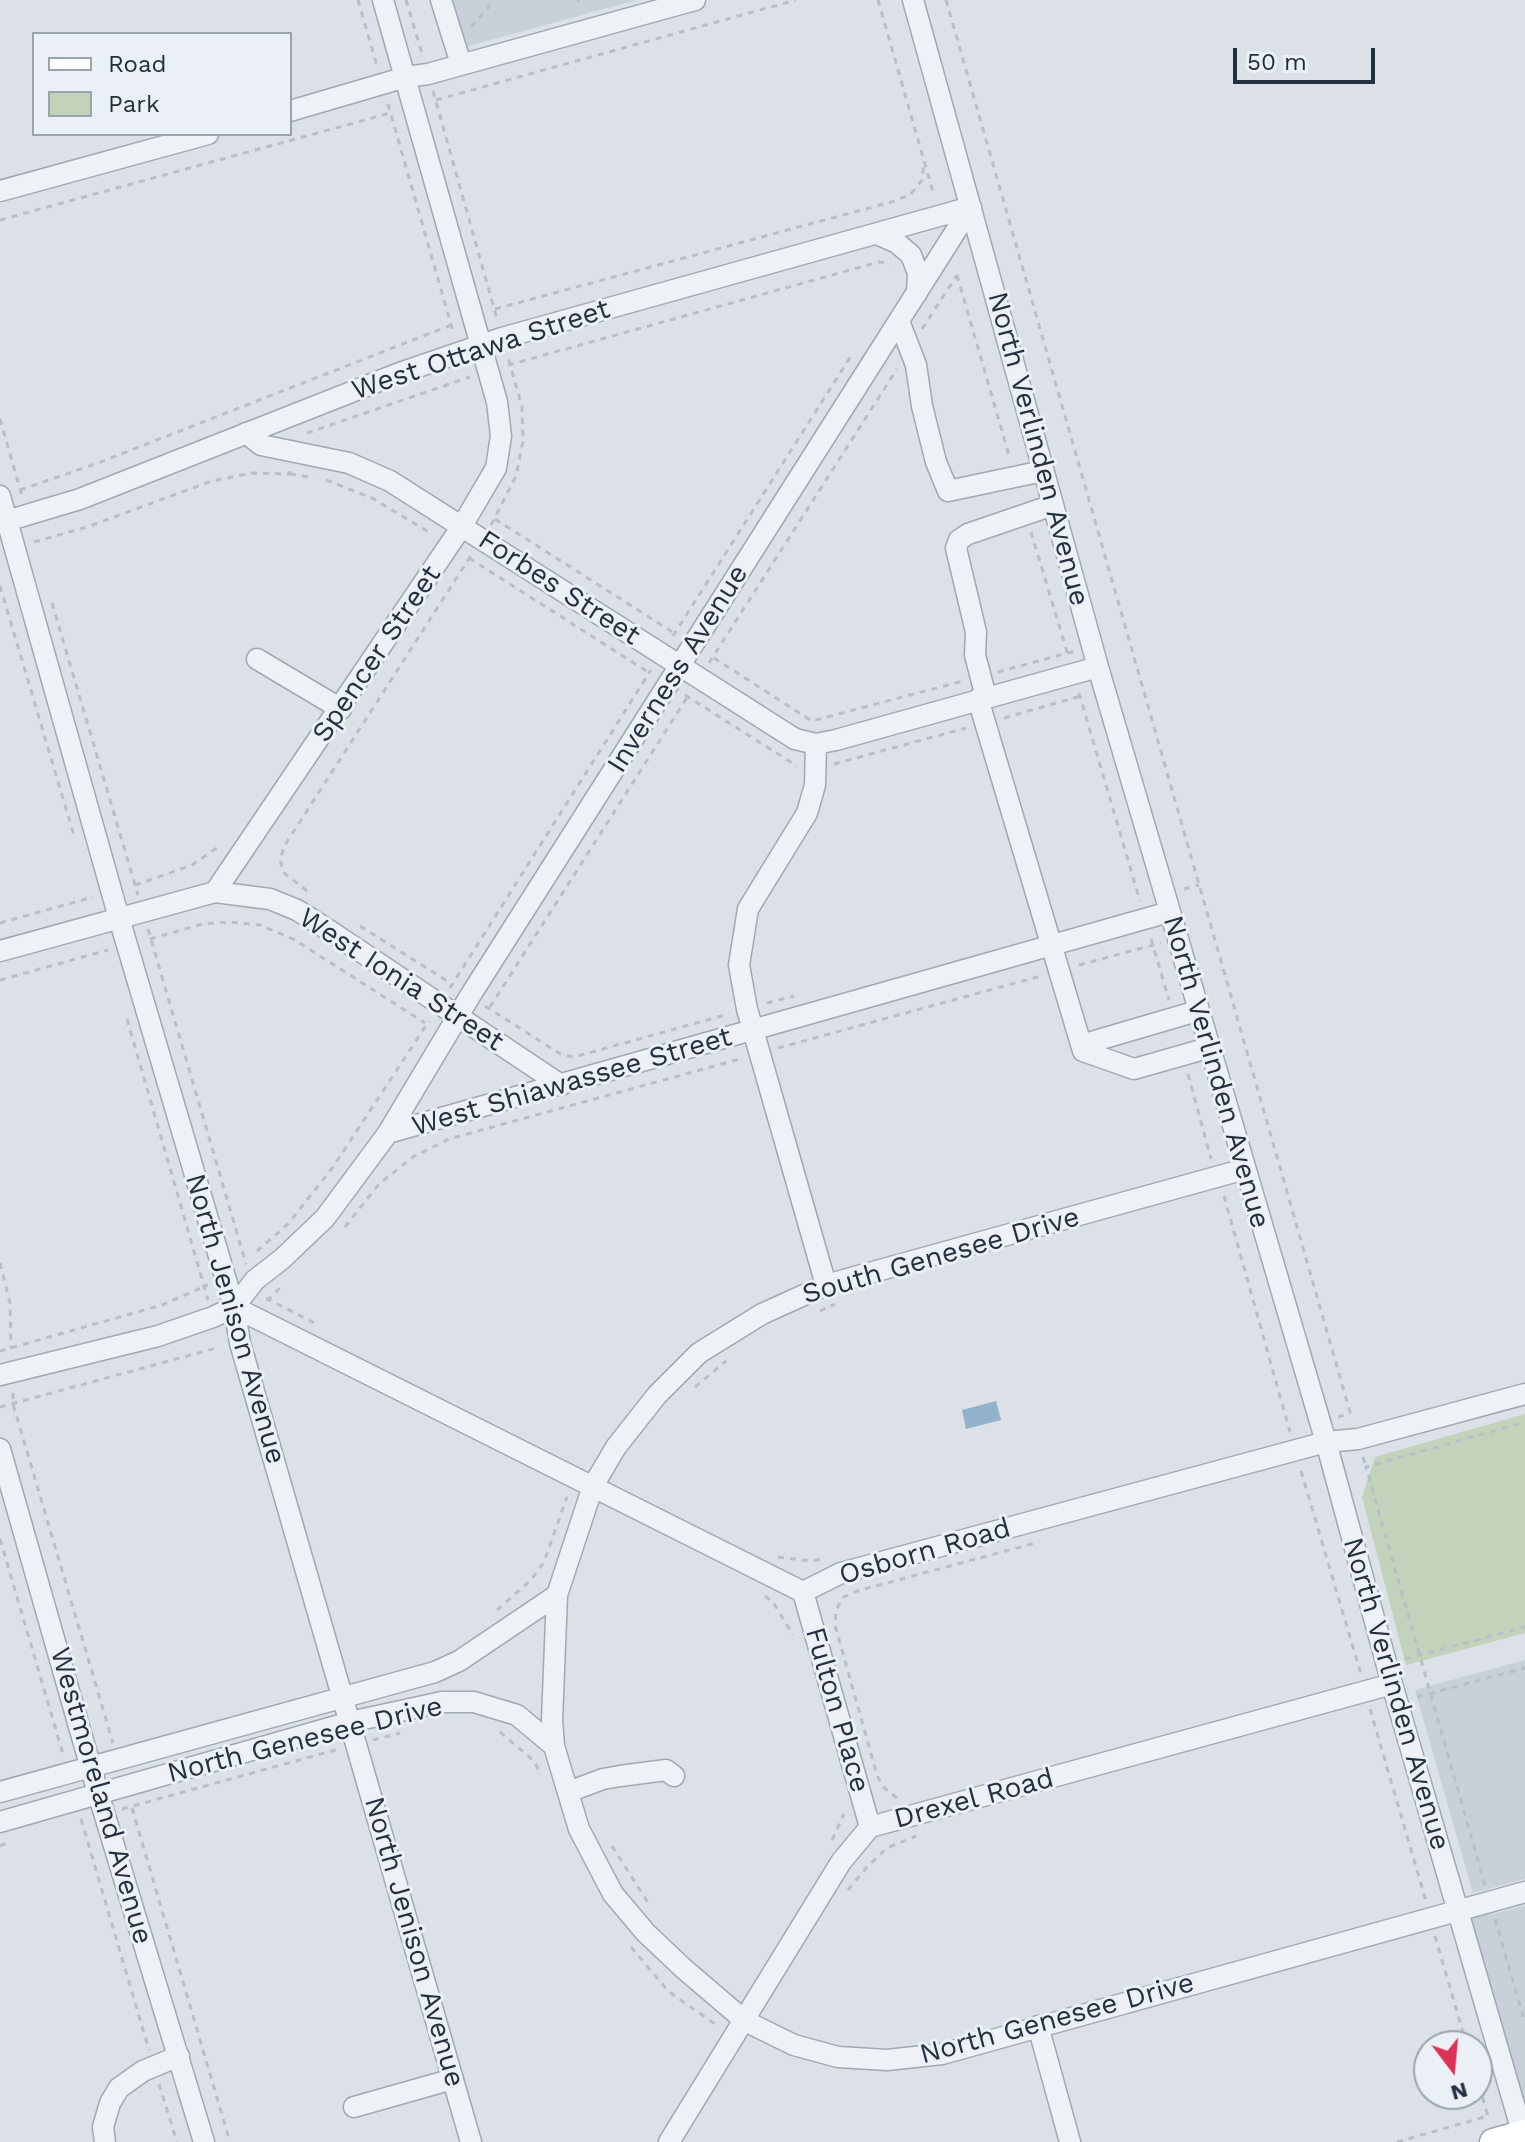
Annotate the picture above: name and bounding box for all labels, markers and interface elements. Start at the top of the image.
legend [32,32,292,136]
scale bar [1237,32,1379,82]
text: 50 m [1247,48,1307,76]
text: Road [108,50,167,78]
text: Park [108,90,160,118]
street label: North Verlinden Avenue [980,288,1096,610]
street label: West Ottawa Street [348,292,614,408]
street label: Forbes Street [472,523,646,653]
street label: Spencer Street [305,559,449,749]
street label: Inverness Avenue [600,559,756,779]
street label: West Ionia Street [292,901,510,1059]
street label: North Verlinden Avenue [1155,912,1277,1232]
street label: West Shiawassee Street [408,1020,736,1144]
street label: North Jenison Avenue [177,1170,293,1468]
street label: South Genesee Drive [799,1200,1083,1312]
street label: Osborn Road [835,1511,1015,1593]
street label: North Verlinden Avenue [1335,1534,1457,1854]
street label: Fulton Place [797,1624,877,1796]
street label: Westmoreland Avenue [43,1644,159,1948]
street label: North Genesee Drive [164,1690,446,1790]
street label: Drexel Road [891,1762,1057,1836]
street label: North Jenison Avenue [356,1793,472,2091]
street label: North Genesee Drive [916,1966,1198,2072]
north arrow [1413,2030,1493,2110]
text: N [1448,2077,1470,2106]

